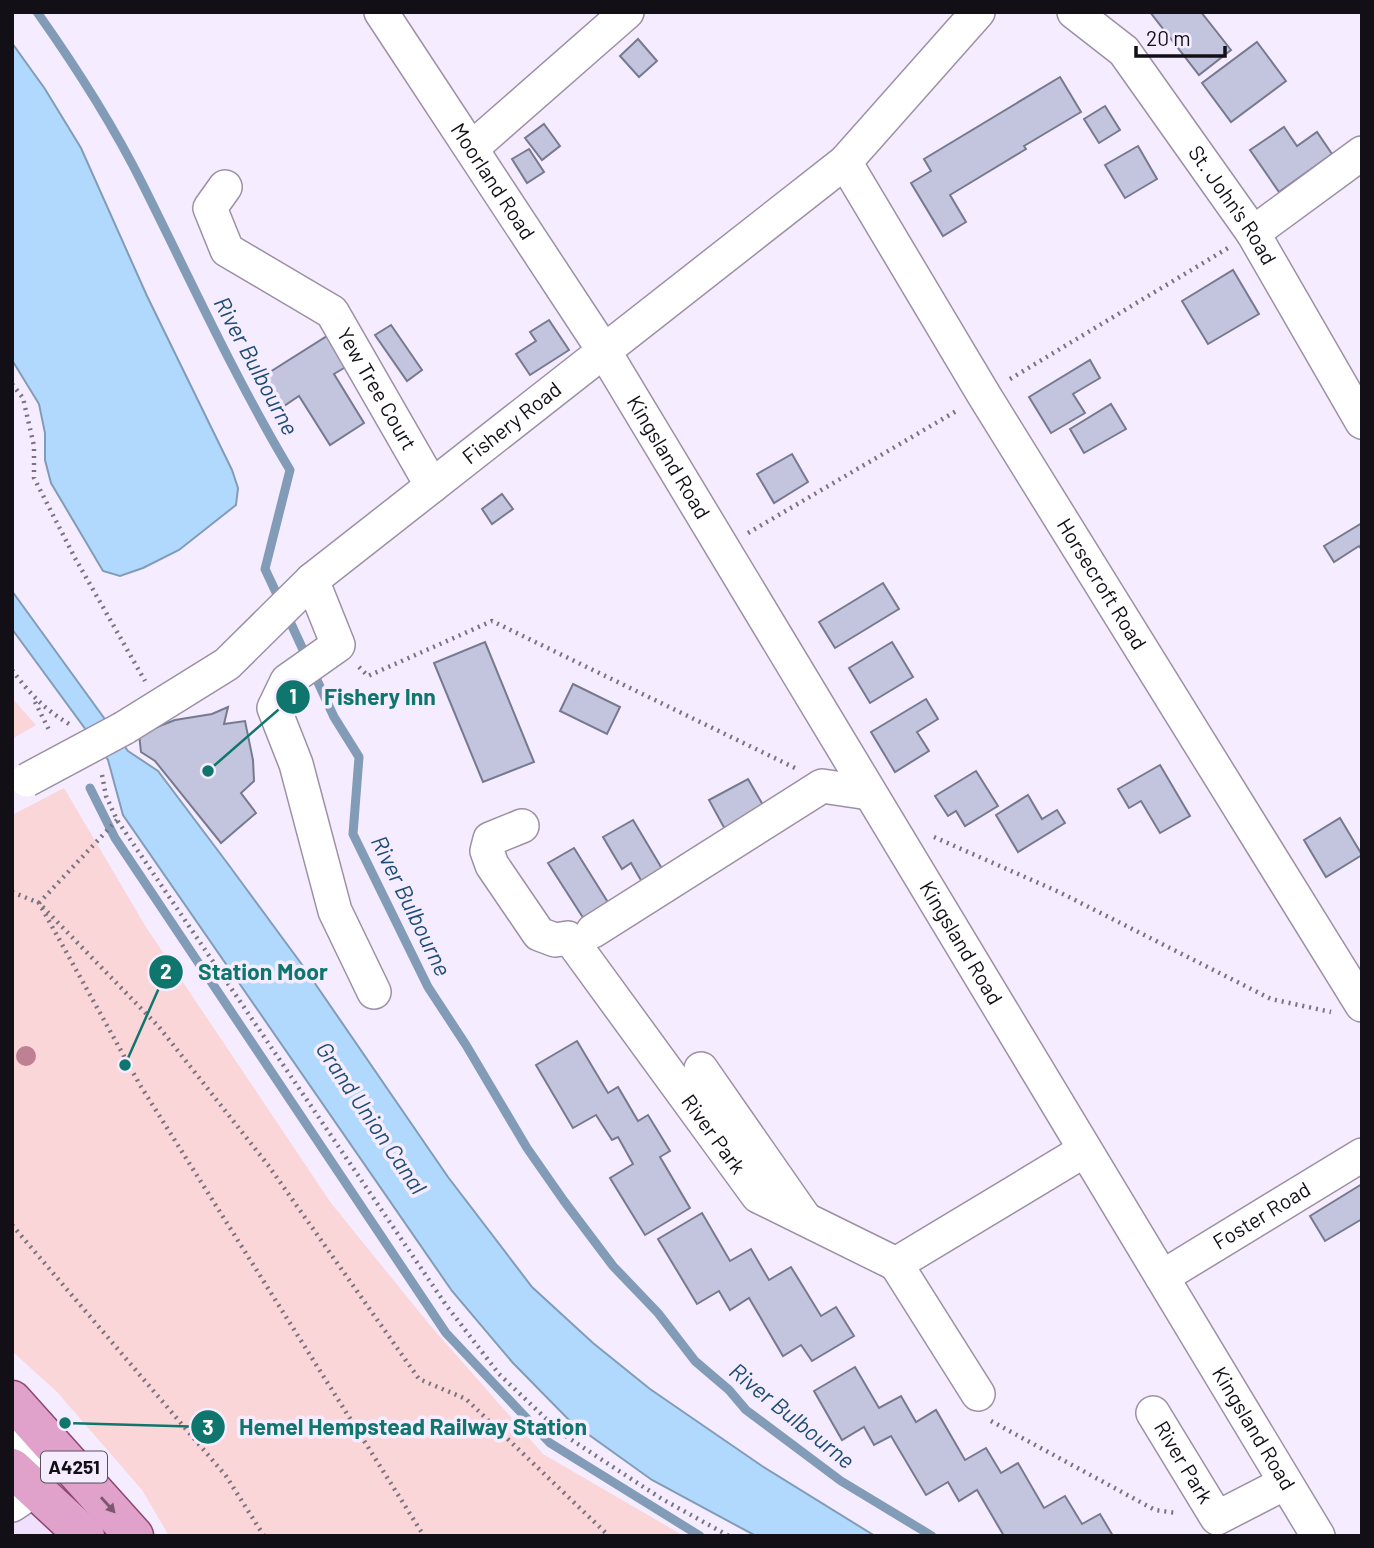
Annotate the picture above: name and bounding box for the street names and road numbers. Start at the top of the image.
street label: Moorland Road [446,118,541,244]
street label: St. John's Road [1184,140,1283,269]
street label: Yew Tree Court [333,323,423,454]
street label: Fishery Road [457,376,565,468]
street label: Kingsland Road [623,390,716,523]
street label: Horsecroft Road [1053,513,1153,654]
street label: Kingsland Road [915,876,1009,1009]
street label: River Park [677,1089,752,1178]
street label: Foster Road [1208,1176,1314,1254]
street label: Kingsland Road [1208,1362,1301,1494]
street label: River Park [1150,1416,1219,1508]
road number: A4251 [41,1452,107,1483]

